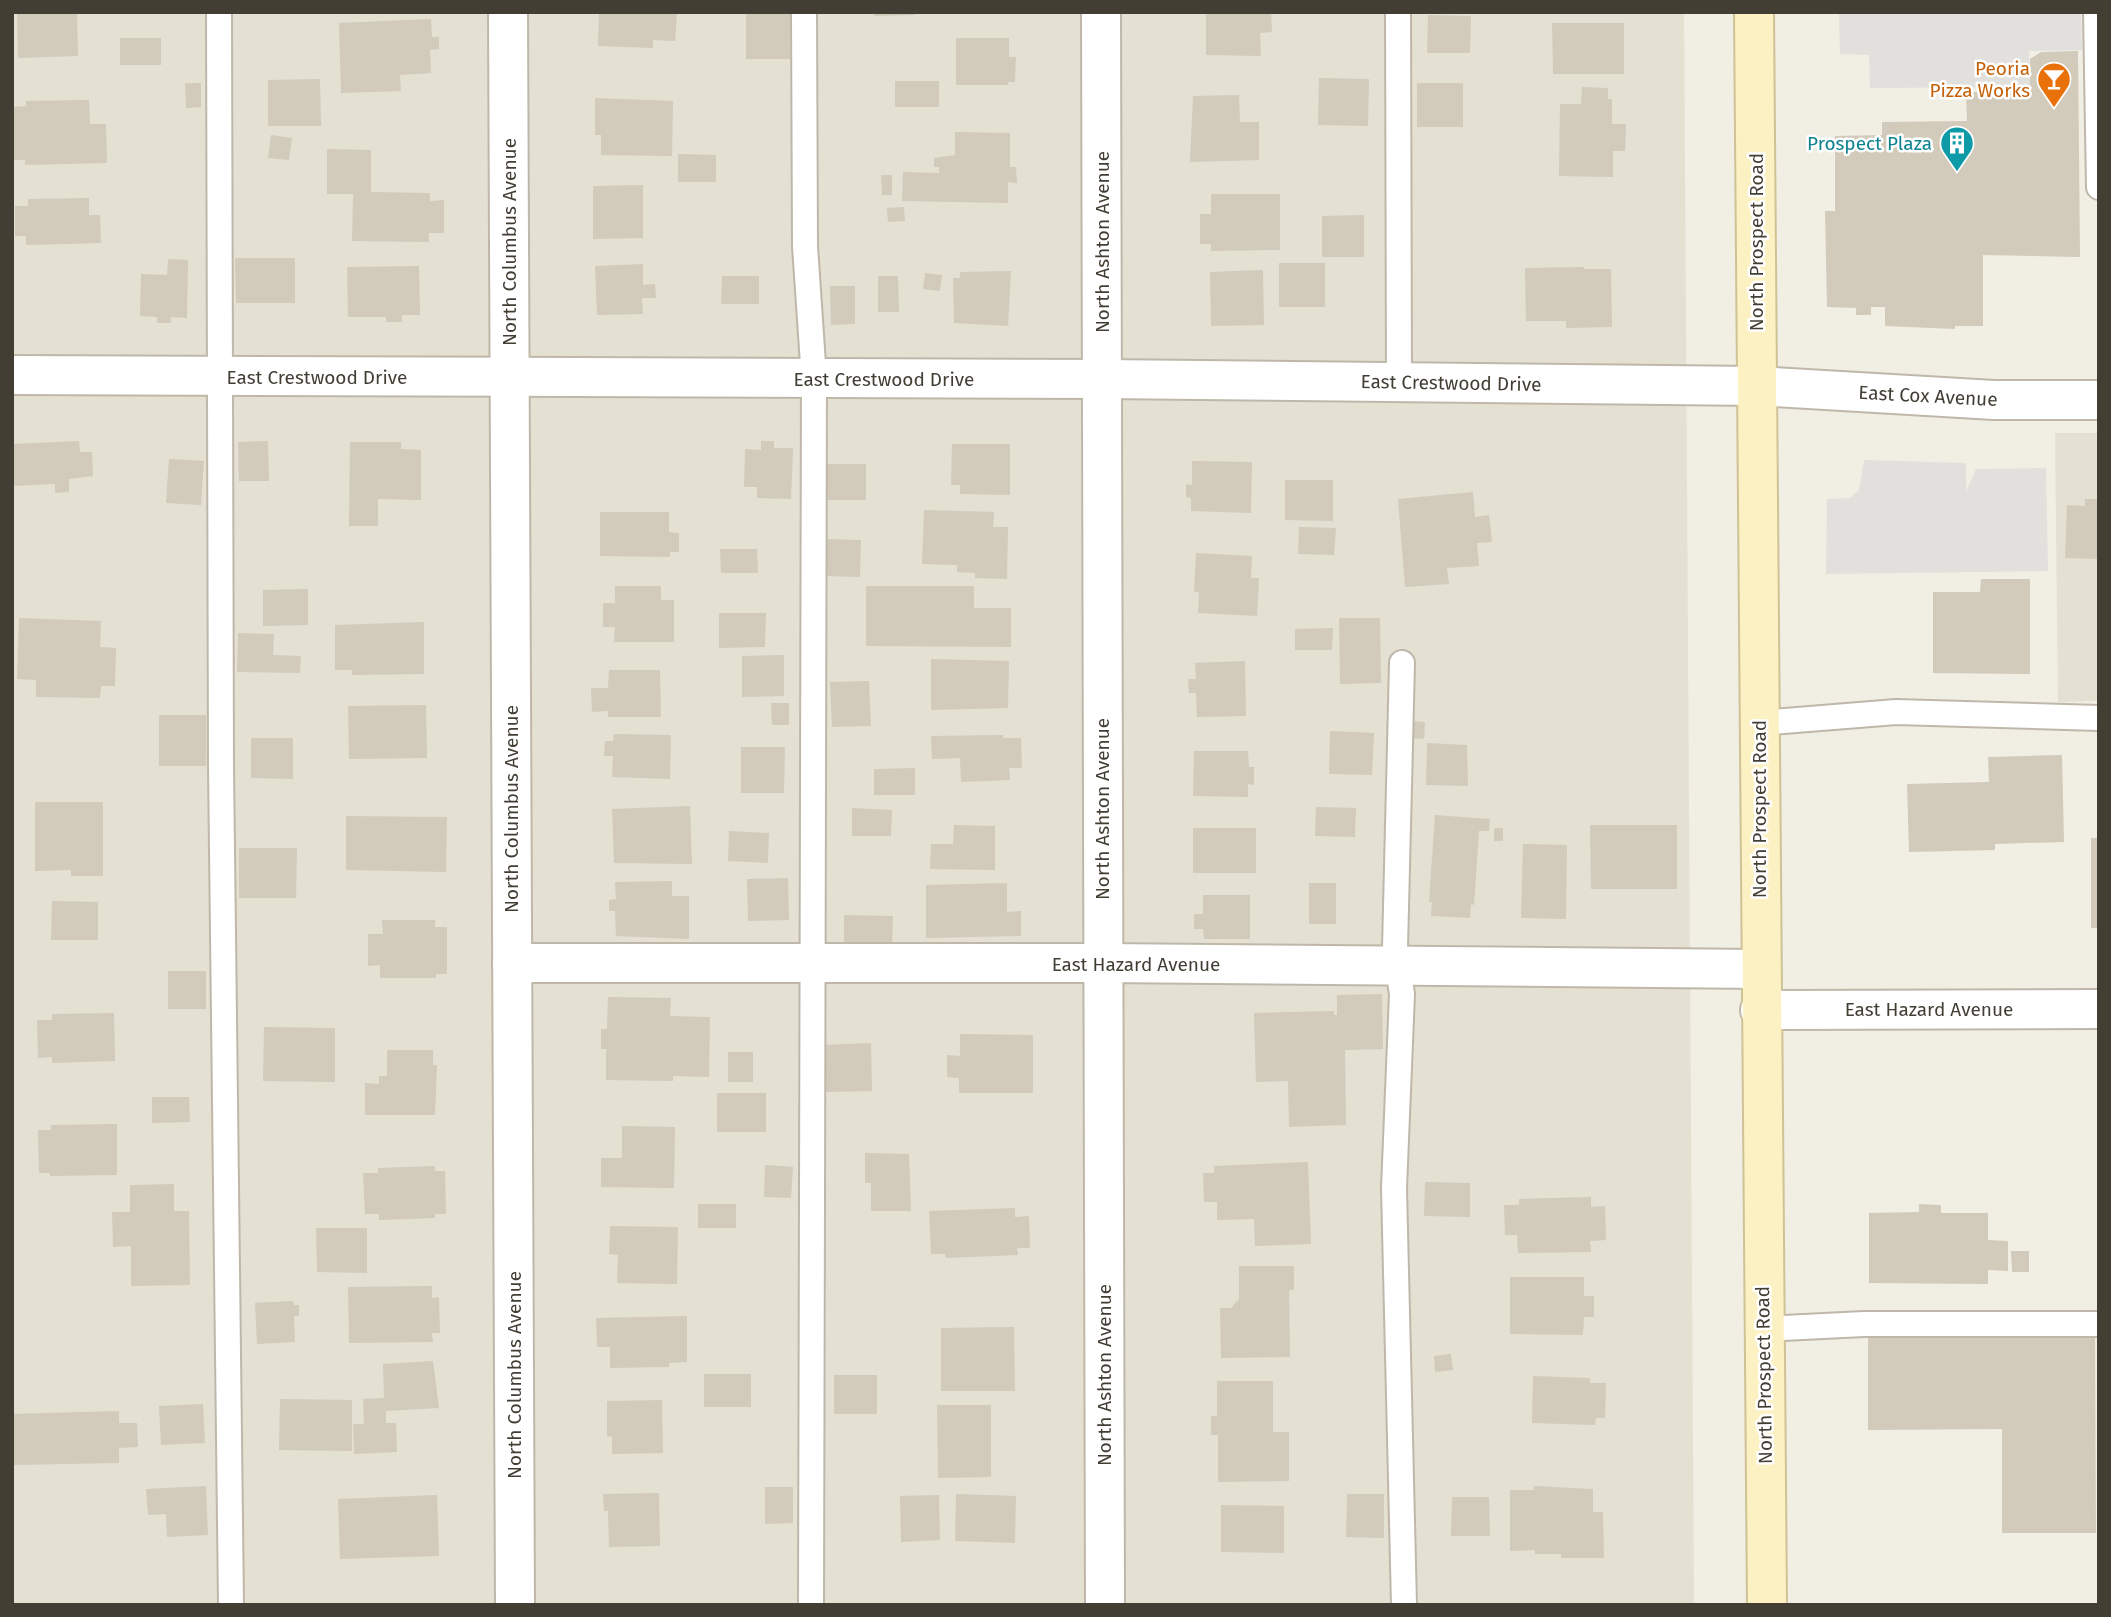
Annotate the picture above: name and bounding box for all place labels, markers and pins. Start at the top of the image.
place label: Peoria Pizza Works [1929,57,2030,102]
bar icon: Peoria Pizza Works [2035,60,2073,109]
building icon: Prospect Plaza [1938,124,1976,173]
place label: Prospect Plaza [1807,132,1932,155]

